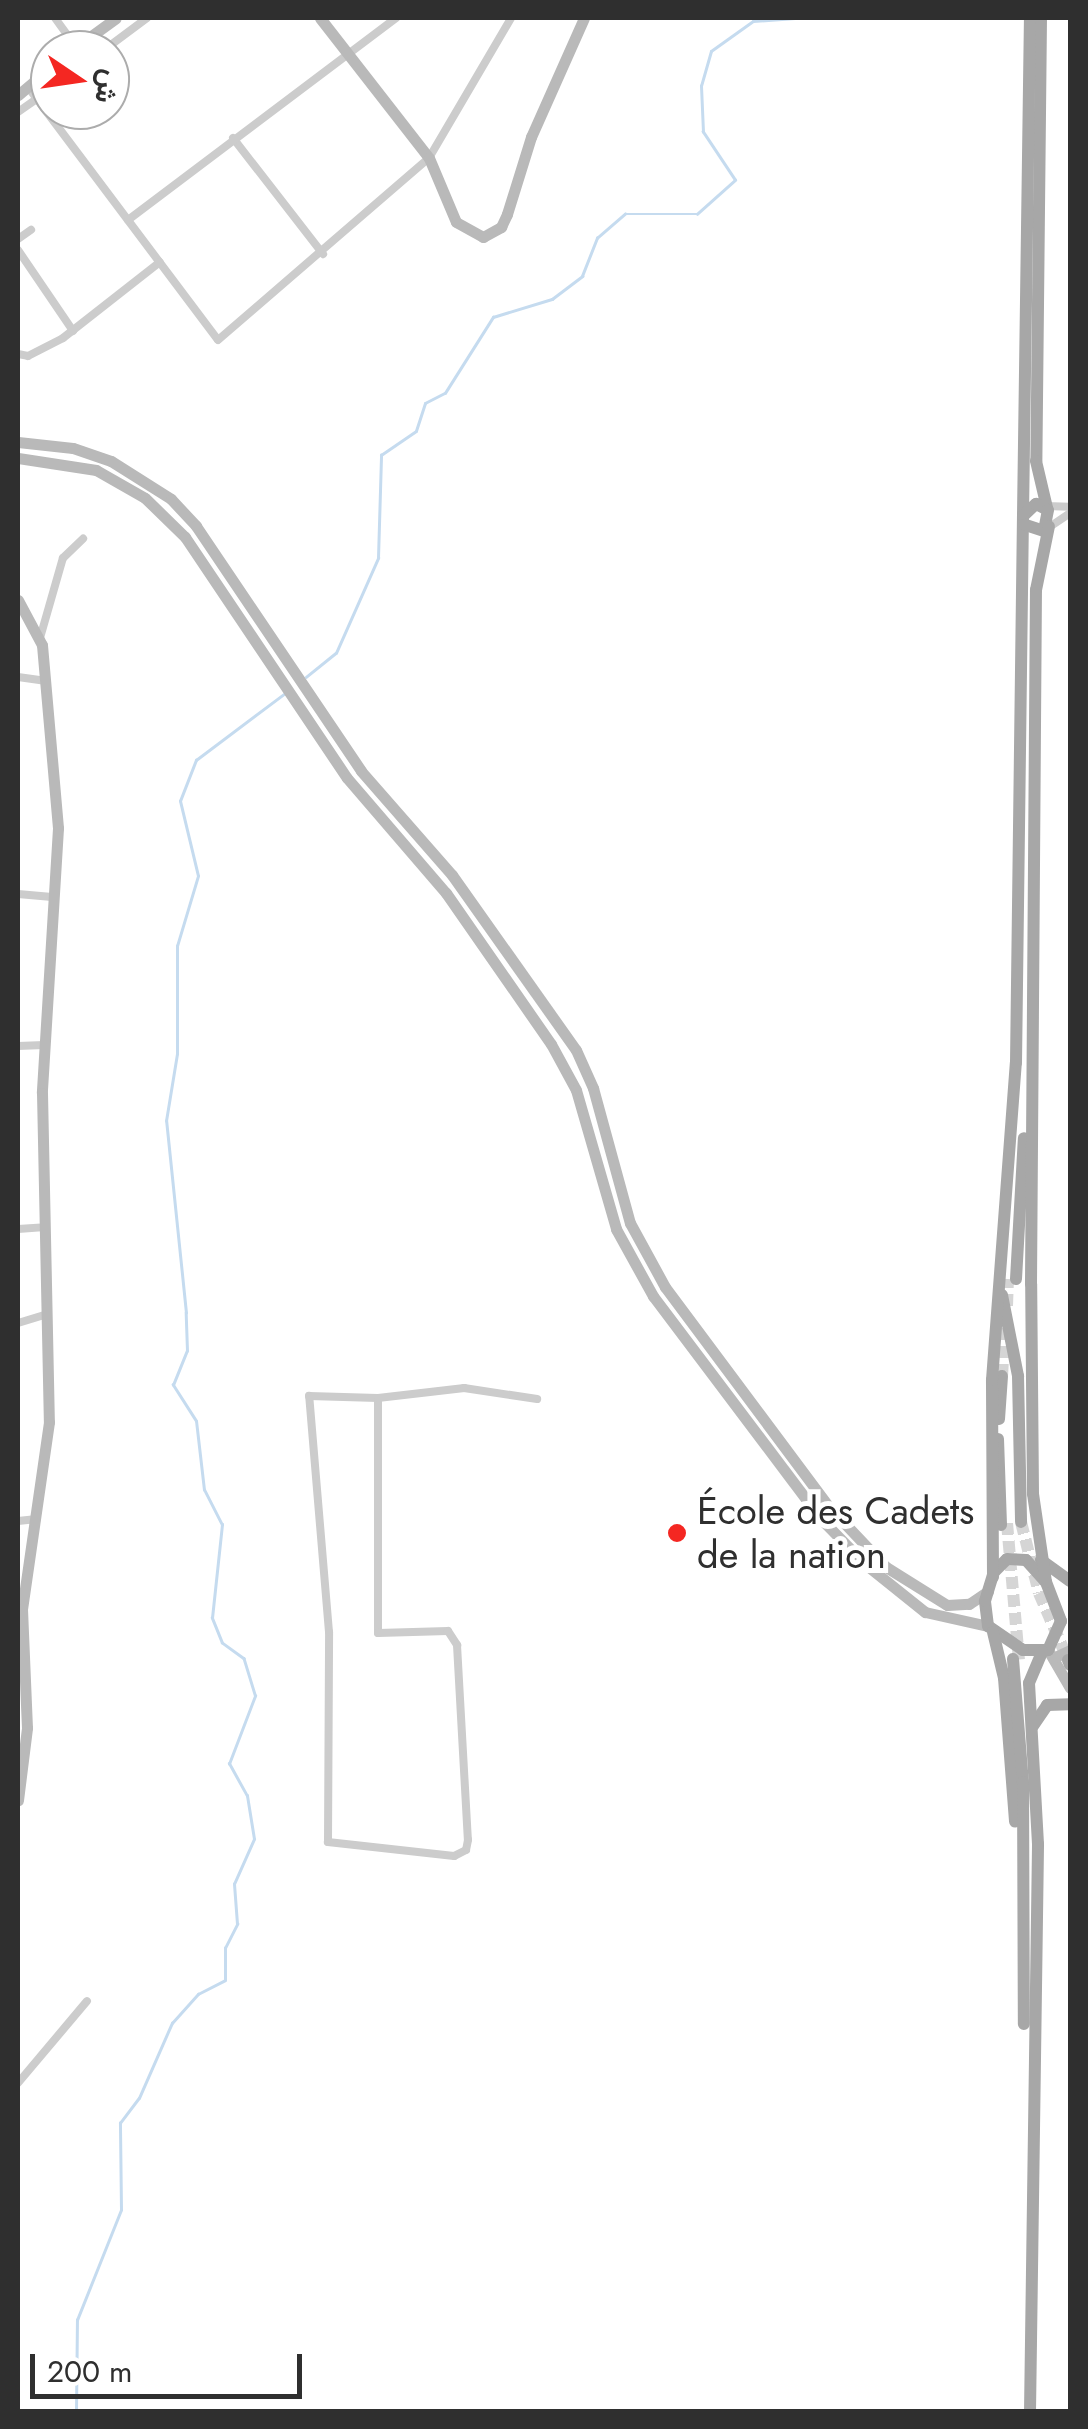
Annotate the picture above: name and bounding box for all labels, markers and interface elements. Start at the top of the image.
north arrow [30,30,130,130]
text: ش [84,65,132,107]
place label: École des Cadets de la nation [697,1488,974,1578]
marker: École des Cadets de la nation [666,1522,688,1544]
scale bar [35,2334,308,2396]
text: 200 m [47,2350,132,2393]

